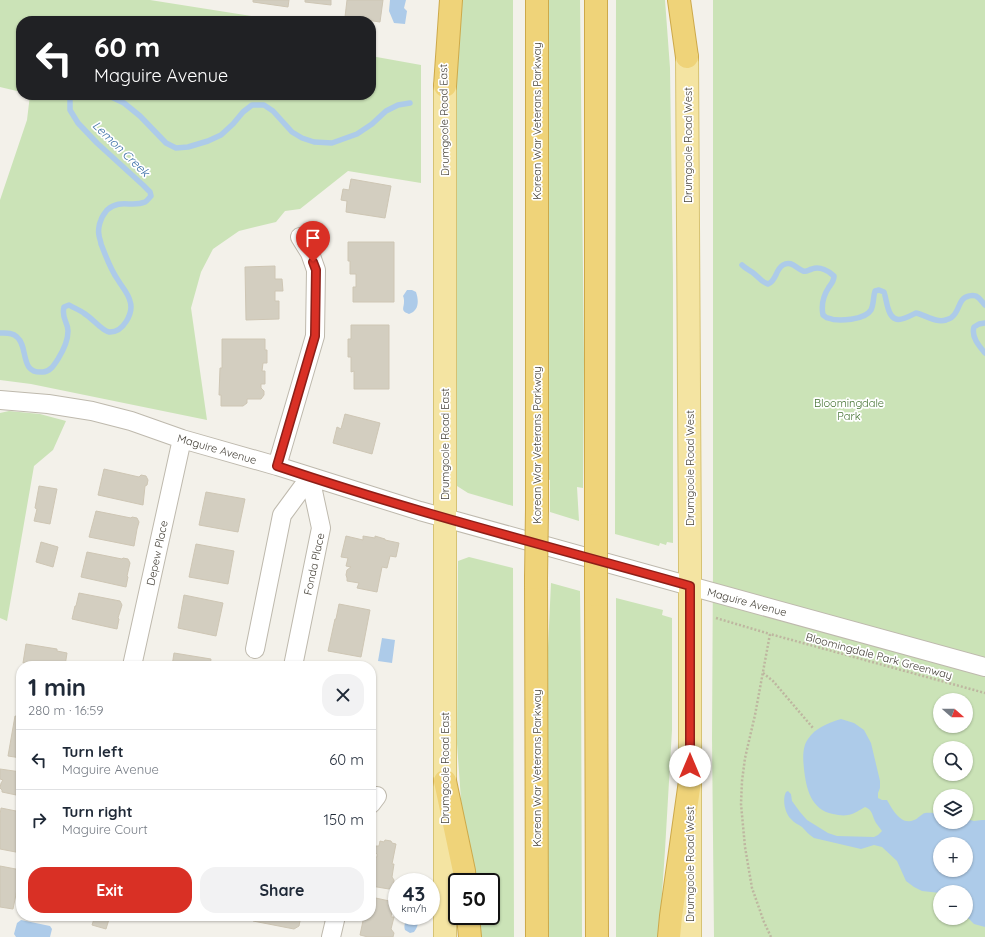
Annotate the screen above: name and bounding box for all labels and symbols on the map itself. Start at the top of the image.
street label: Korean War Veterans Parkway [530,42,544,200]
street label: Drumgoole Road East [436,64,452,176]
street label: Drumgoole Road West [681,87,695,203]
water label: Lemon Creek [90,118,154,181]
pin [296,221,330,262]
street label: Korean War Veterans Parkway [530,366,544,524]
street label: Drumgoole Road East [438,388,452,500]
park label: Bloomingdale Park [814,396,884,423]
street label: Drumgoole Road West [683,410,697,526]
street label: Maguire Avenue [176,431,258,467]
street label: Depew Place [143,519,171,587]
street label: Fonda Place [301,532,327,596]
street label: Maguire Avenue [706,585,788,619]
street label: Bloomingdale Park Greenway [804,630,954,682]
street label: Korean War Veterans Parkway [530,689,544,847]
north arrow [933,693,973,733]
street label: Drumgoole Road East [438,712,452,824]
position arrow [669,745,711,787]
street label: Drumgoole Road West [683,806,697,922]
speed limit sign: 50 [448,873,500,925]

